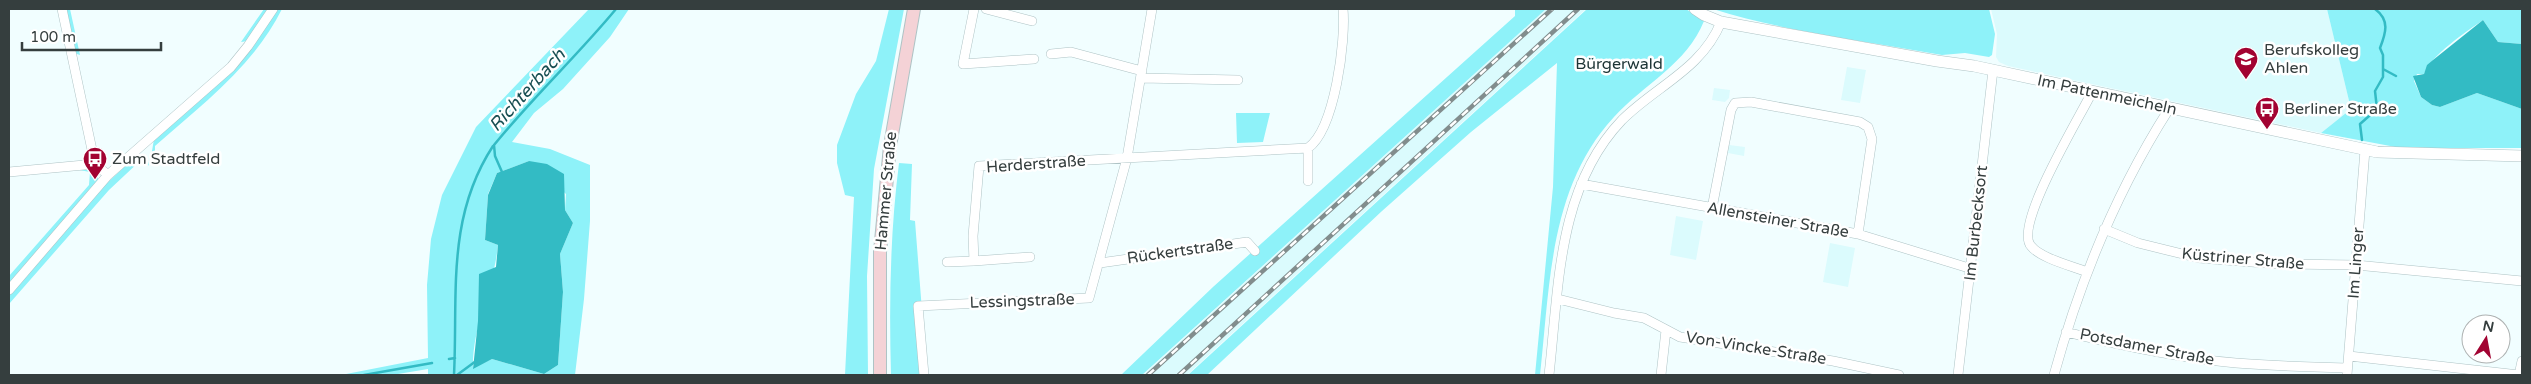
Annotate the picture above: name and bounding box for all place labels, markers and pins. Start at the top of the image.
place label: Berufskolleg Ahlen [2264,40,2359,78]
school or university icon: Berufskolleg Ahlen [2233,46,2259,80]
bus stop icon: Berliner Straße [2254,96,2280,130]
place label: Berliner Straße [2284,99,2397,119]
bus stop icon: Zum Stadtfeld [82,146,108,180]
place label: Zum Stadtfeld [112,149,220,169]

